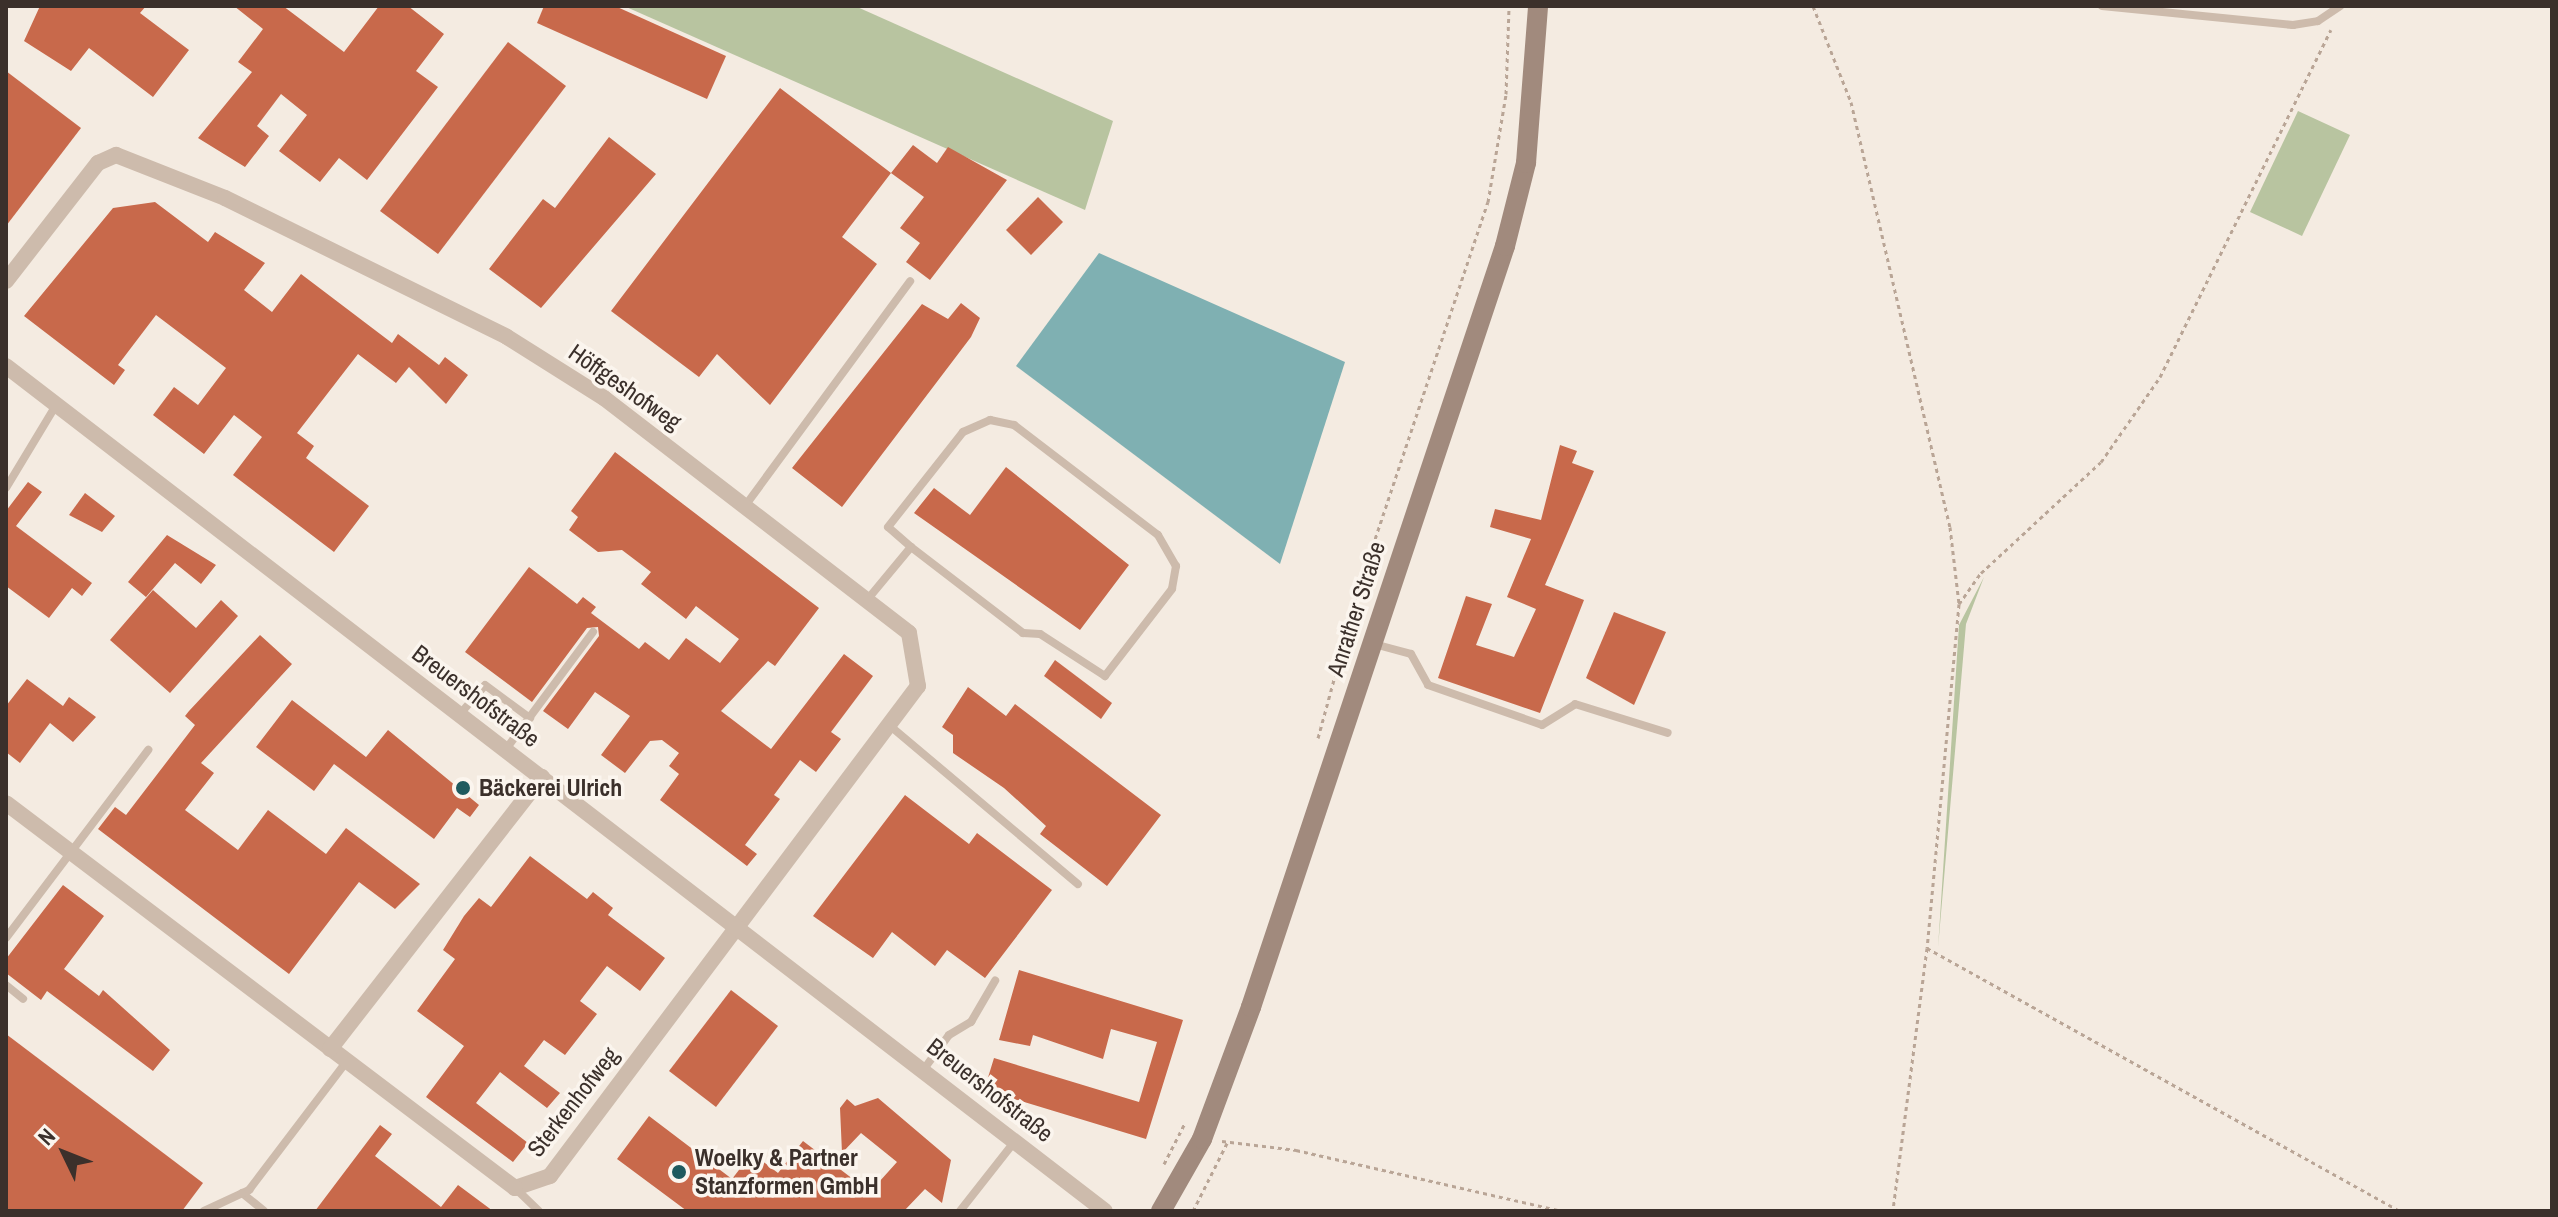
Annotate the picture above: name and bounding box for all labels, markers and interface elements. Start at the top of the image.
street label: Höffgeshofweg [563,338,687,436]
street label: Anrather Straße [1321,538,1391,680]
street label: Breuershofstraße [407,639,545,753]
place label: Bäckerei Ulrich [479,774,622,802]
marker: Bäckerei Ulrich [454,779,472,797]
street label: Breuershofstraße [921,1032,1059,1148]
street label: Sterkenhofweg [521,1041,625,1163]
north arrow [24,1113,104,1193]
text: N [31,1122,62,1152]
place label: Woelky & Partner Stanzformen GmbH [695,1144,879,1200]
marker: Woelky & Partner Stanzformen GmbH [670,1163,688,1181]

